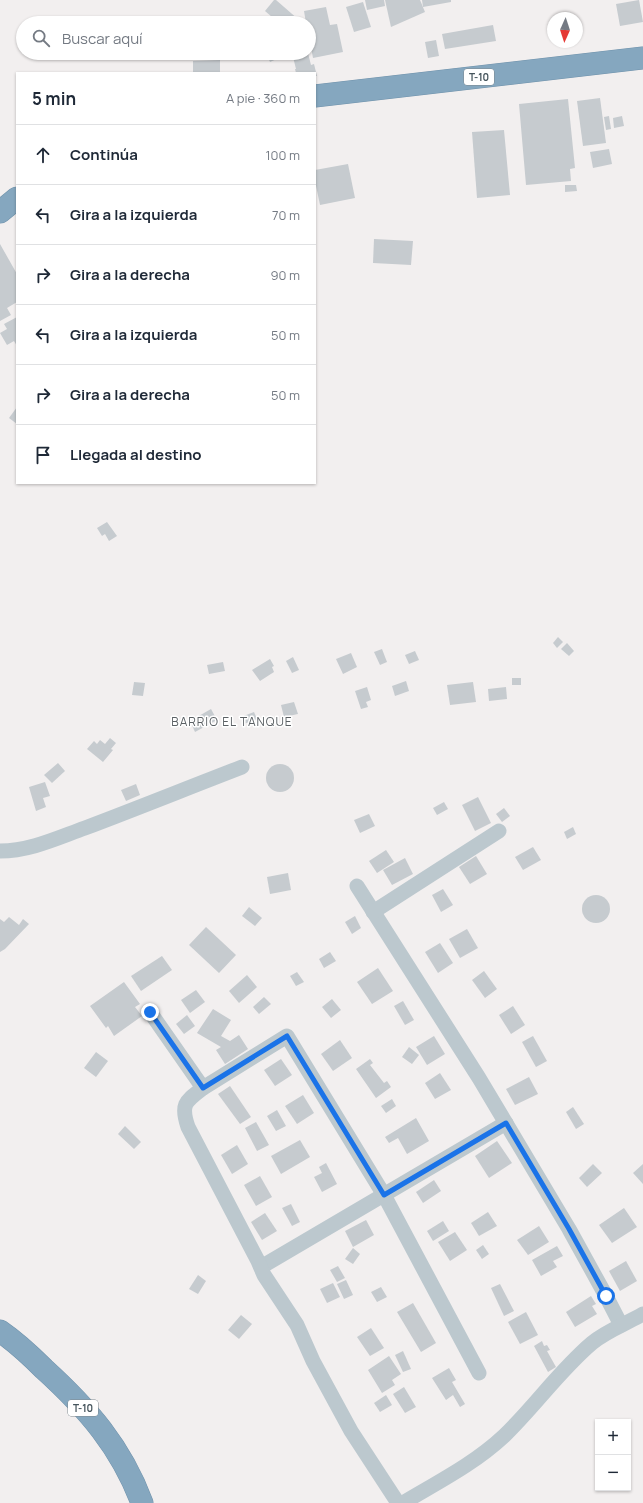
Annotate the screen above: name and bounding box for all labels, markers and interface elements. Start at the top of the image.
north arrow [547,12,583,48]
search box [16,16,316,60]
icon: search [30,27,52,49]
text: Buscar aquí [62,28,143,49]
road number: T-10 [464,69,494,85]
text: 5 min [32,87,76,110]
text: A pie · 360 m [226,89,300,107]
icon: ahead [32,144,54,166]
text: Continúa [70,144,138,165]
text: 100 m [265,146,300,164]
icon: left [32,204,54,226]
text: Gira a la izquierda [70,204,197,225]
text: 70 m [272,206,300,224]
icon: right [32,264,54,286]
text: Gira a la derecha [70,264,190,285]
text: 90 m [270,266,300,284]
icon: left [32,324,54,346]
text: Gira a la izquierda [70,324,197,345]
text: 50 m [271,326,300,344]
icon: right [32,384,54,406]
text: Gira a la derecha [70,384,190,405]
text: 50 m [271,386,300,404]
icon: arrive [32,444,54,466]
text: Llegada al destino [70,444,202,465]
district label: BARRIO EL TANQUE [171,713,293,730]
route end [141,1003,159,1021]
route start [597,1287,615,1305]
road number: T-10 [68,1400,98,1416]
map controls [595,1419,631,1491]
button: + [595,1419,631,1455]
button: − [595,1455,631,1491]

